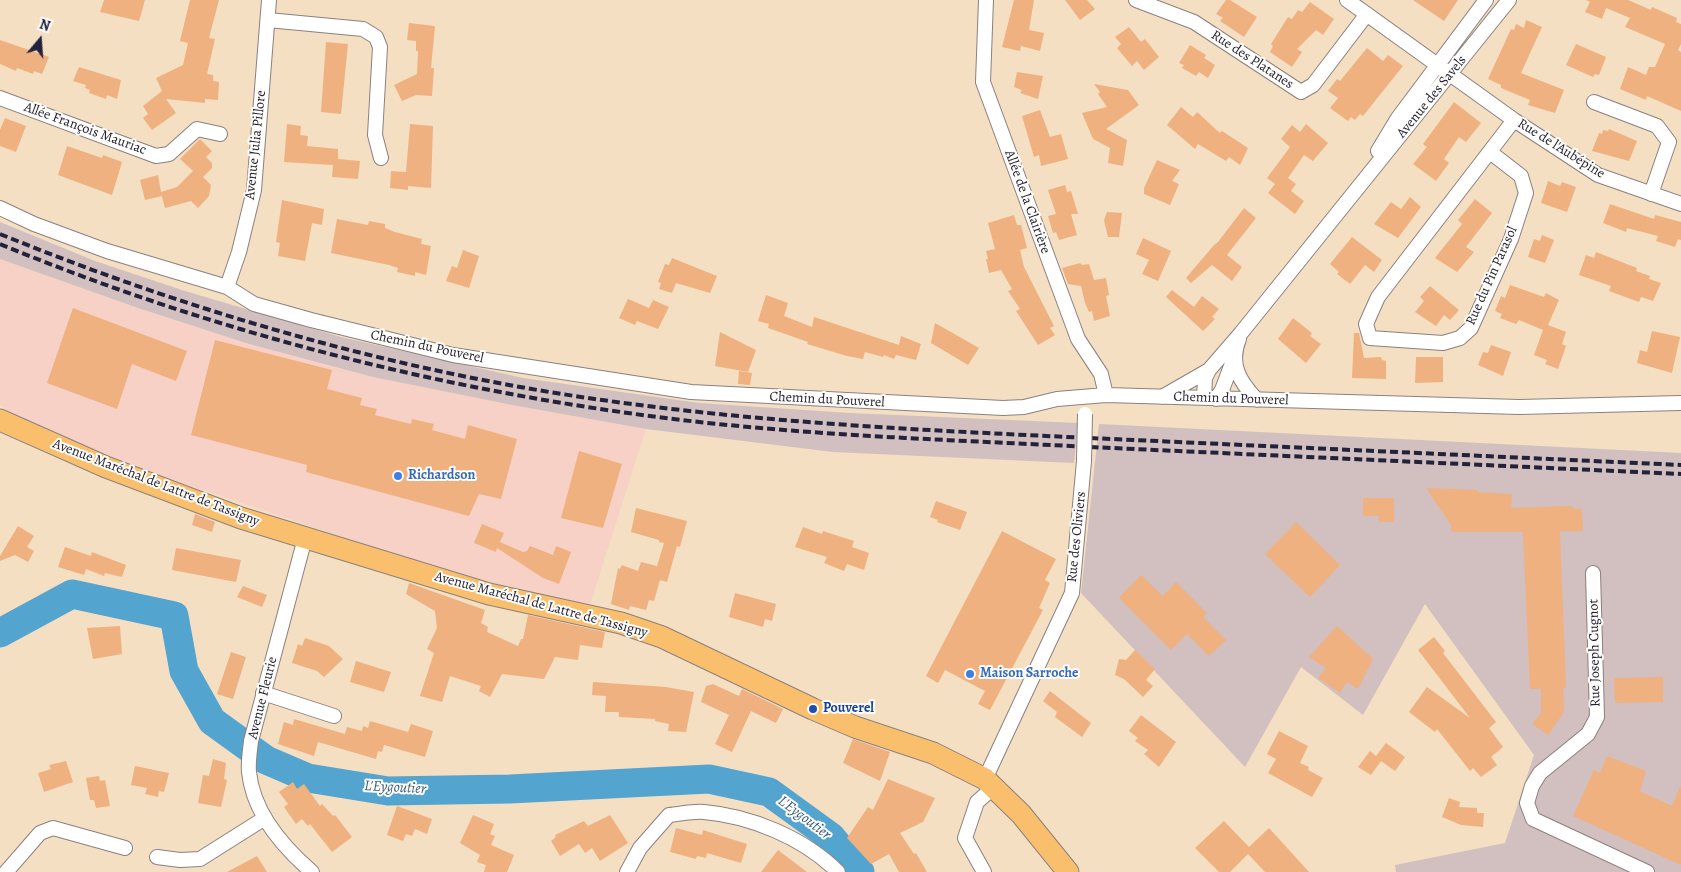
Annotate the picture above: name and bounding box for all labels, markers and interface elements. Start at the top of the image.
north arrow [15,15,65,65]
text: N [37,15,53,36]
street label: Rue des Platanes [1207,27,1297,93]
street label: Avenue des Savels [1394,52,1470,142]
street label: Avenue Julia Pillore [242,90,270,200]
street label: Allée François Mauriac [22,99,148,159]
street label: Rue de l'Aubépine [1514,115,1608,183]
street label: Allée de la Clairière [1000,148,1054,256]
street label: Rue du Pin Parasol [1463,224,1521,328]
street label: Chemin du Pouverel [369,327,485,367]
street label: Chemin du Pouverel [769,389,885,411]
street label: Chemin du Pouverel [1173,389,1289,409]
street label: Avenue Maréchal de Lattre de Tassigny [50,436,262,530]
place label: Richardson [408,468,475,484]
marker: Richardson [392,470,404,482]
street label: Rue des Oliviers [1064,491,1090,583]
street label: Avenue Maréchal de Lattre de Tassigny [433,568,649,642]
street label: Rue Joseph Cugnot [1586,599,1604,707]
street label: Avenue Fleurie [245,655,281,741]
place label: Maison Sarroche [980,666,1078,682]
marker: Maison Sarroche [964,668,976,680]
place label: Pouverel [823,701,874,717]
marker: Pouverel [807,703,819,715]
water label: L'Eygoutier [364,777,426,799]
water label: L'Eygoutier [774,792,834,844]

